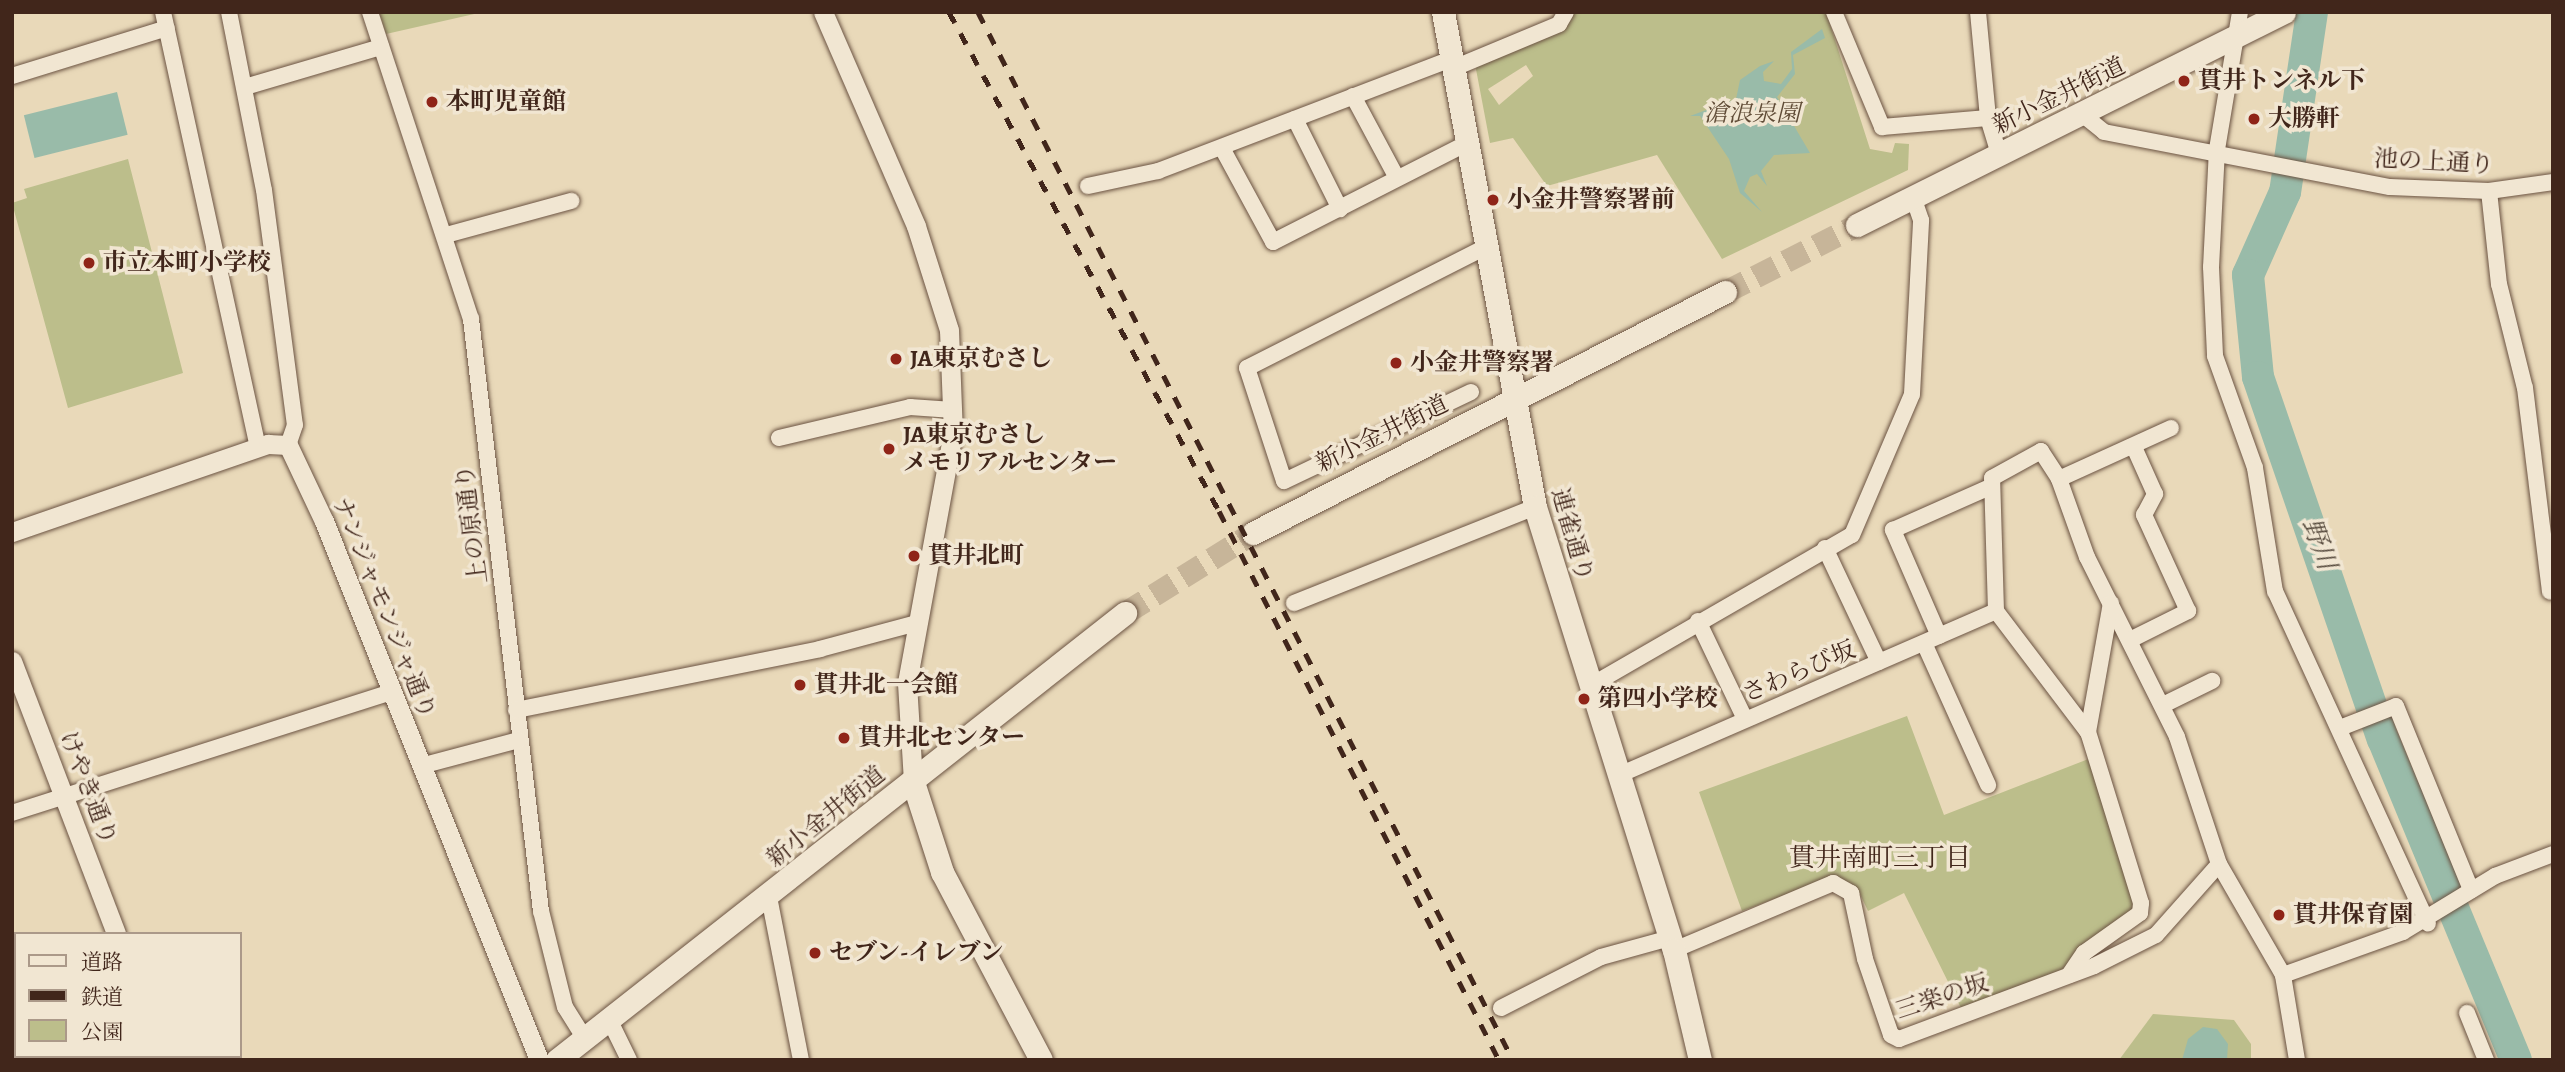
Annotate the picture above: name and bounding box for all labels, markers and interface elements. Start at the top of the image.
street label: 新小金井街道 [1988,51,2130,141]
place label: 貫井トンネル下 [2198,67,2366,95]
marker: 貫井トンネル下 [2176,73,2192,89]
place label: 本町児童館 [446,88,566,116]
marker: 本町児童館 [424,94,440,110]
park label: 滄浪泉園 [1704,100,1800,128]
place label: 大勝軒 [2268,105,2340,133]
marker: 大勝軒 [2246,111,2262,127]
street label: 池の上通り [2373,144,2495,180]
place label: 小金井警察署前 [1507,186,1675,214]
marker: 小金井警察署前 [1485,192,1501,208]
place label: 市立本町小学校 [103,249,271,277]
marker: 市立本町小学校 [81,255,97,271]
place label: JA東京むさし [910,345,1053,373]
place label: 小金井警察署 [1410,349,1554,377]
marker: JA東京むさし [888,351,904,367]
marker: 小金井警察署 [1388,355,1404,371]
street label: 新小金井街道 [1311,389,1453,479]
place label: JA東京むさし メモリアルセンター [903,421,1119,477]
marker: JA東京むさし メモリアルセンター [881,441,897,457]
street label: 上の原通り [450,463,494,585]
street label: 連雀通り [1545,485,1599,585]
street label: ナンジャモンジャ通り [326,491,442,725]
water label: 野川 [2295,514,2343,574]
place label: 貫井北町 [928,542,1024,570]
marker: 貫井北町 [906,548,922,564]
street label: さわらび坂 [1738,635,1860,709]
place label: 貫井北一会館 [814,671,958,699]
marker: 貫井北一会館 [792,677,808,693]
place label: 第四小学校 [1598,685,1718,713]
marker: 第四小学校 [1576,691,1592,707]
place label: 貫井北センター [858,724,1026,752]
street label: けやき通り [53,727,123,849]
marker: 貫井北センター [836,730,852,746]
street label: 新小金井街道 [761,760,891,874]
district label: 貫井南町三丁目 [1789,842,1971,874]
place label: 貫井保育園 [2293,901,2413,929]
marker: 貫井保育園 [2271,907,2287,923]
legend [14,932,242,1058]
place label: セブン-イレブン [829,939,1006,967]
marker: セブン-イレブン [807,945,823,961]
text: 道路 [81,948,123,976]
street label: 三楽の坂 [1892,968,1992,1026]
text: 鉄道 [81,983,123,1011]
text: 公園 [81,1018,123,1046]

